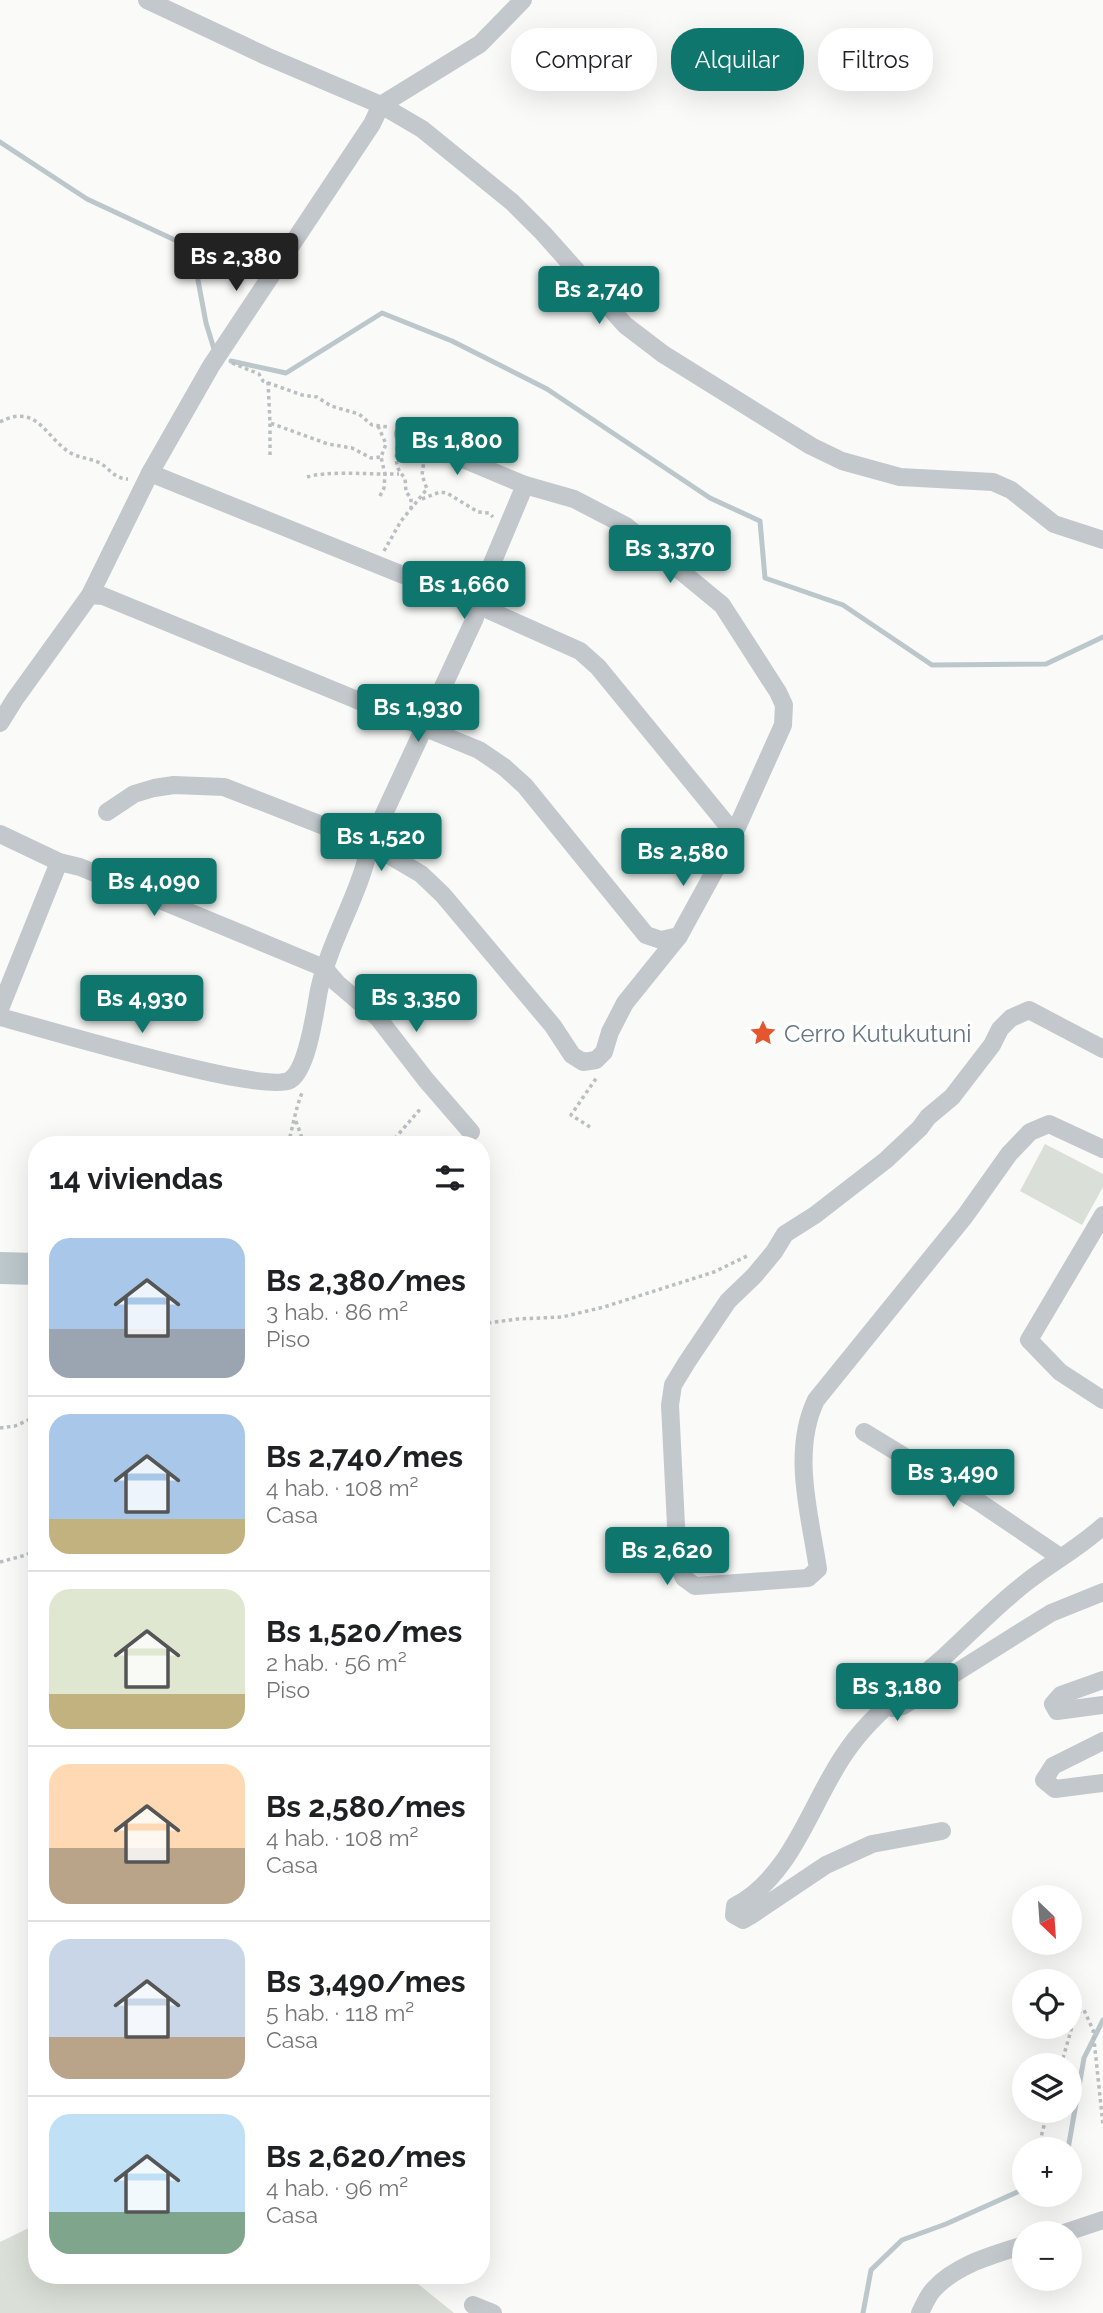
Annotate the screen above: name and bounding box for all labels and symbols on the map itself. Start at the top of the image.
pin: Bs 2,380 [164,233,308,293]
pin: Bs 2,740 [527,266,671,326]
pin: Bs 1,800 [385,418,529,477]
pin: Bs 3,370 [598,526,742,585]
pin: Bs 1,660 [392,562,536,621]
pin: Bs 1,930 [346,684,490,744]
pin: Bs 1,520 [309,814,453,873]
pin: Bs 2,580 [611,828,755,888]
pin: Bs 4,090 [82,858,226,918]
pin: Bs 3,350 [344,974,488,1034]
pin: Bs 4,930 [70,976,214,1035]
place icon: Cerro Kutukutuni [748,1018,778,1048]
place label: Cerro Kutukutuni [784,1019,971,1048]
pin: Bs 3,490 [881,1450,1025,1509]
pin: Bs 2,620 [595,1528,739,1587]
pin: Bs 3,180 [825,1664,969,1723]
north arrow [1012,1885,1082,1955]

